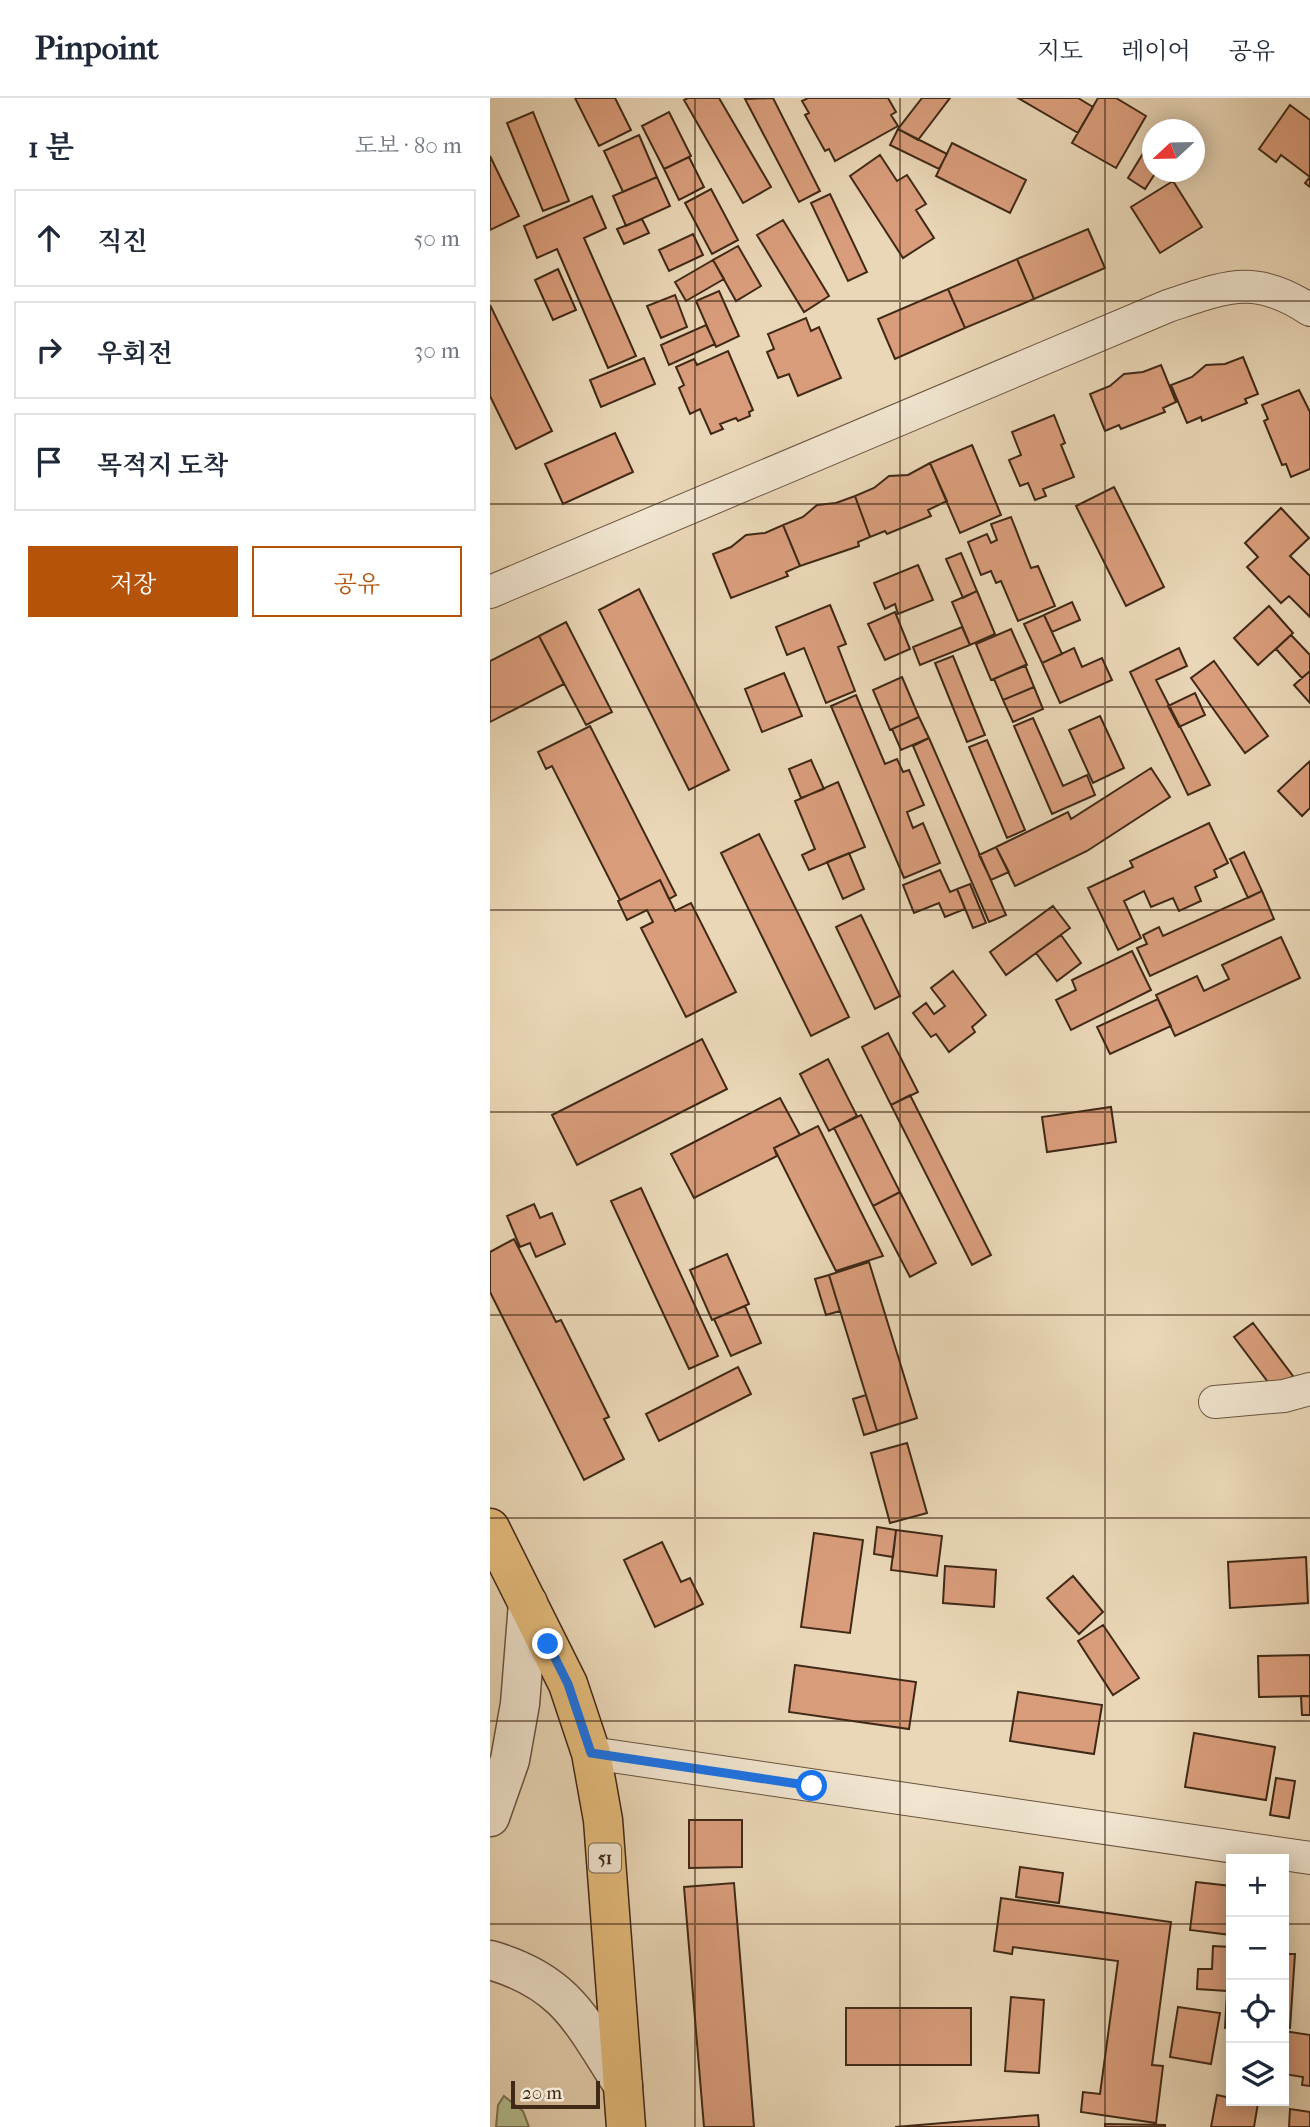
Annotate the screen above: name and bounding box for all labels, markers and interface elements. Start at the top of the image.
text: Pinpoint [35,29,159,68]
text: 지도 [1037,37,1083,65]
text: 레이어 [1121,37,1191,65]
text: 공유 [1229,37,1275,65]
north arrow [1142,119,1205,182]
text: 1 분 [28,130,74,165]
text: 도보 · 80 m [355,132,462,159]
icon: ahead [30,219,68,257]
text: 50 m [413,225,460,252]
text: 직진 [97,226,147,257]
icon: right [30,331,68,369]
text: 30 m [414,337,460,364]
text: 우회전 [97,338,172,369]
icon: arrive [30,443,68,481]
text: 목적지 도착 [97,450,228,481]
button: 저장 [28,546,238,617]
button: 공유 [252,546,462,617]
route end [532,1628,563,1659]
route start [796,1770,827,1801]
road number: 51 [589,1843,621,1872]
map controls [1226,1854,1289,2106]
button: + [1226,1854,1289,1917]
button: − [1226,1917,1289,1980]
button: locate [1226,1980,1289,2043]
button: layers [1226,2043,1289,2106]
scale bar [511,2078,600,2110]
text: 20 m [522,2082,562,2104]

